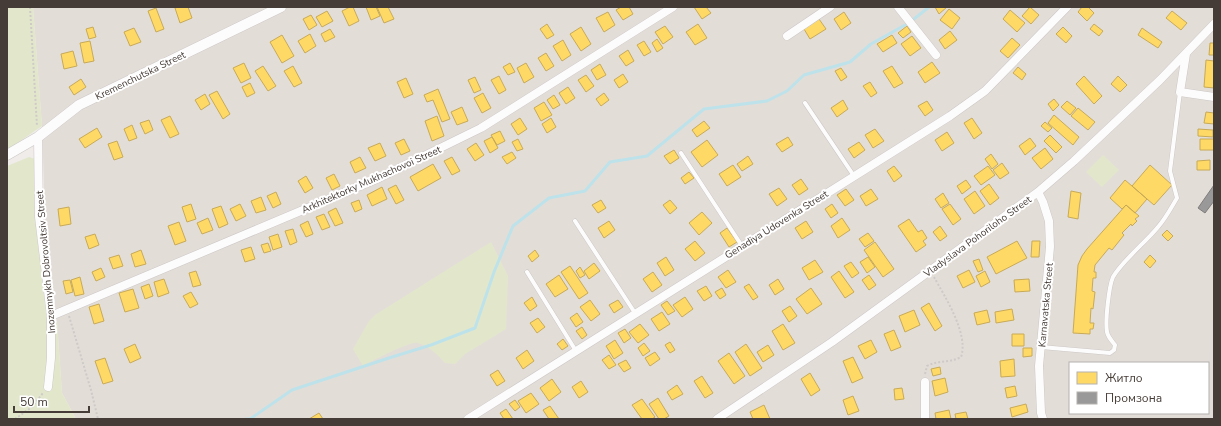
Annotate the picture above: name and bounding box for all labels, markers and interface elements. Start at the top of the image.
street label: Kremenchutska Street [93,48,188,104]
street label: Arkhitektorky Mukhachovoi Street [299,143,444,217]
street label: Genadiya Udovenka Street [722,187,831,262]
street label: Inozemnykh Dobrovoltsiv Street [33,190,59,334]
street label: Vladyslava Pohoriloho Street [920,193,1035,281]
street label: Karnavatska Street [1035,262,1057,348]
legend [1069,362,1209,414]
text: Житло [1105,370,1143,386]
scale bar [14,388,89,414]
text: Промзона [1105,390,1162,406]
text: 50 m [20,394,48,410]

